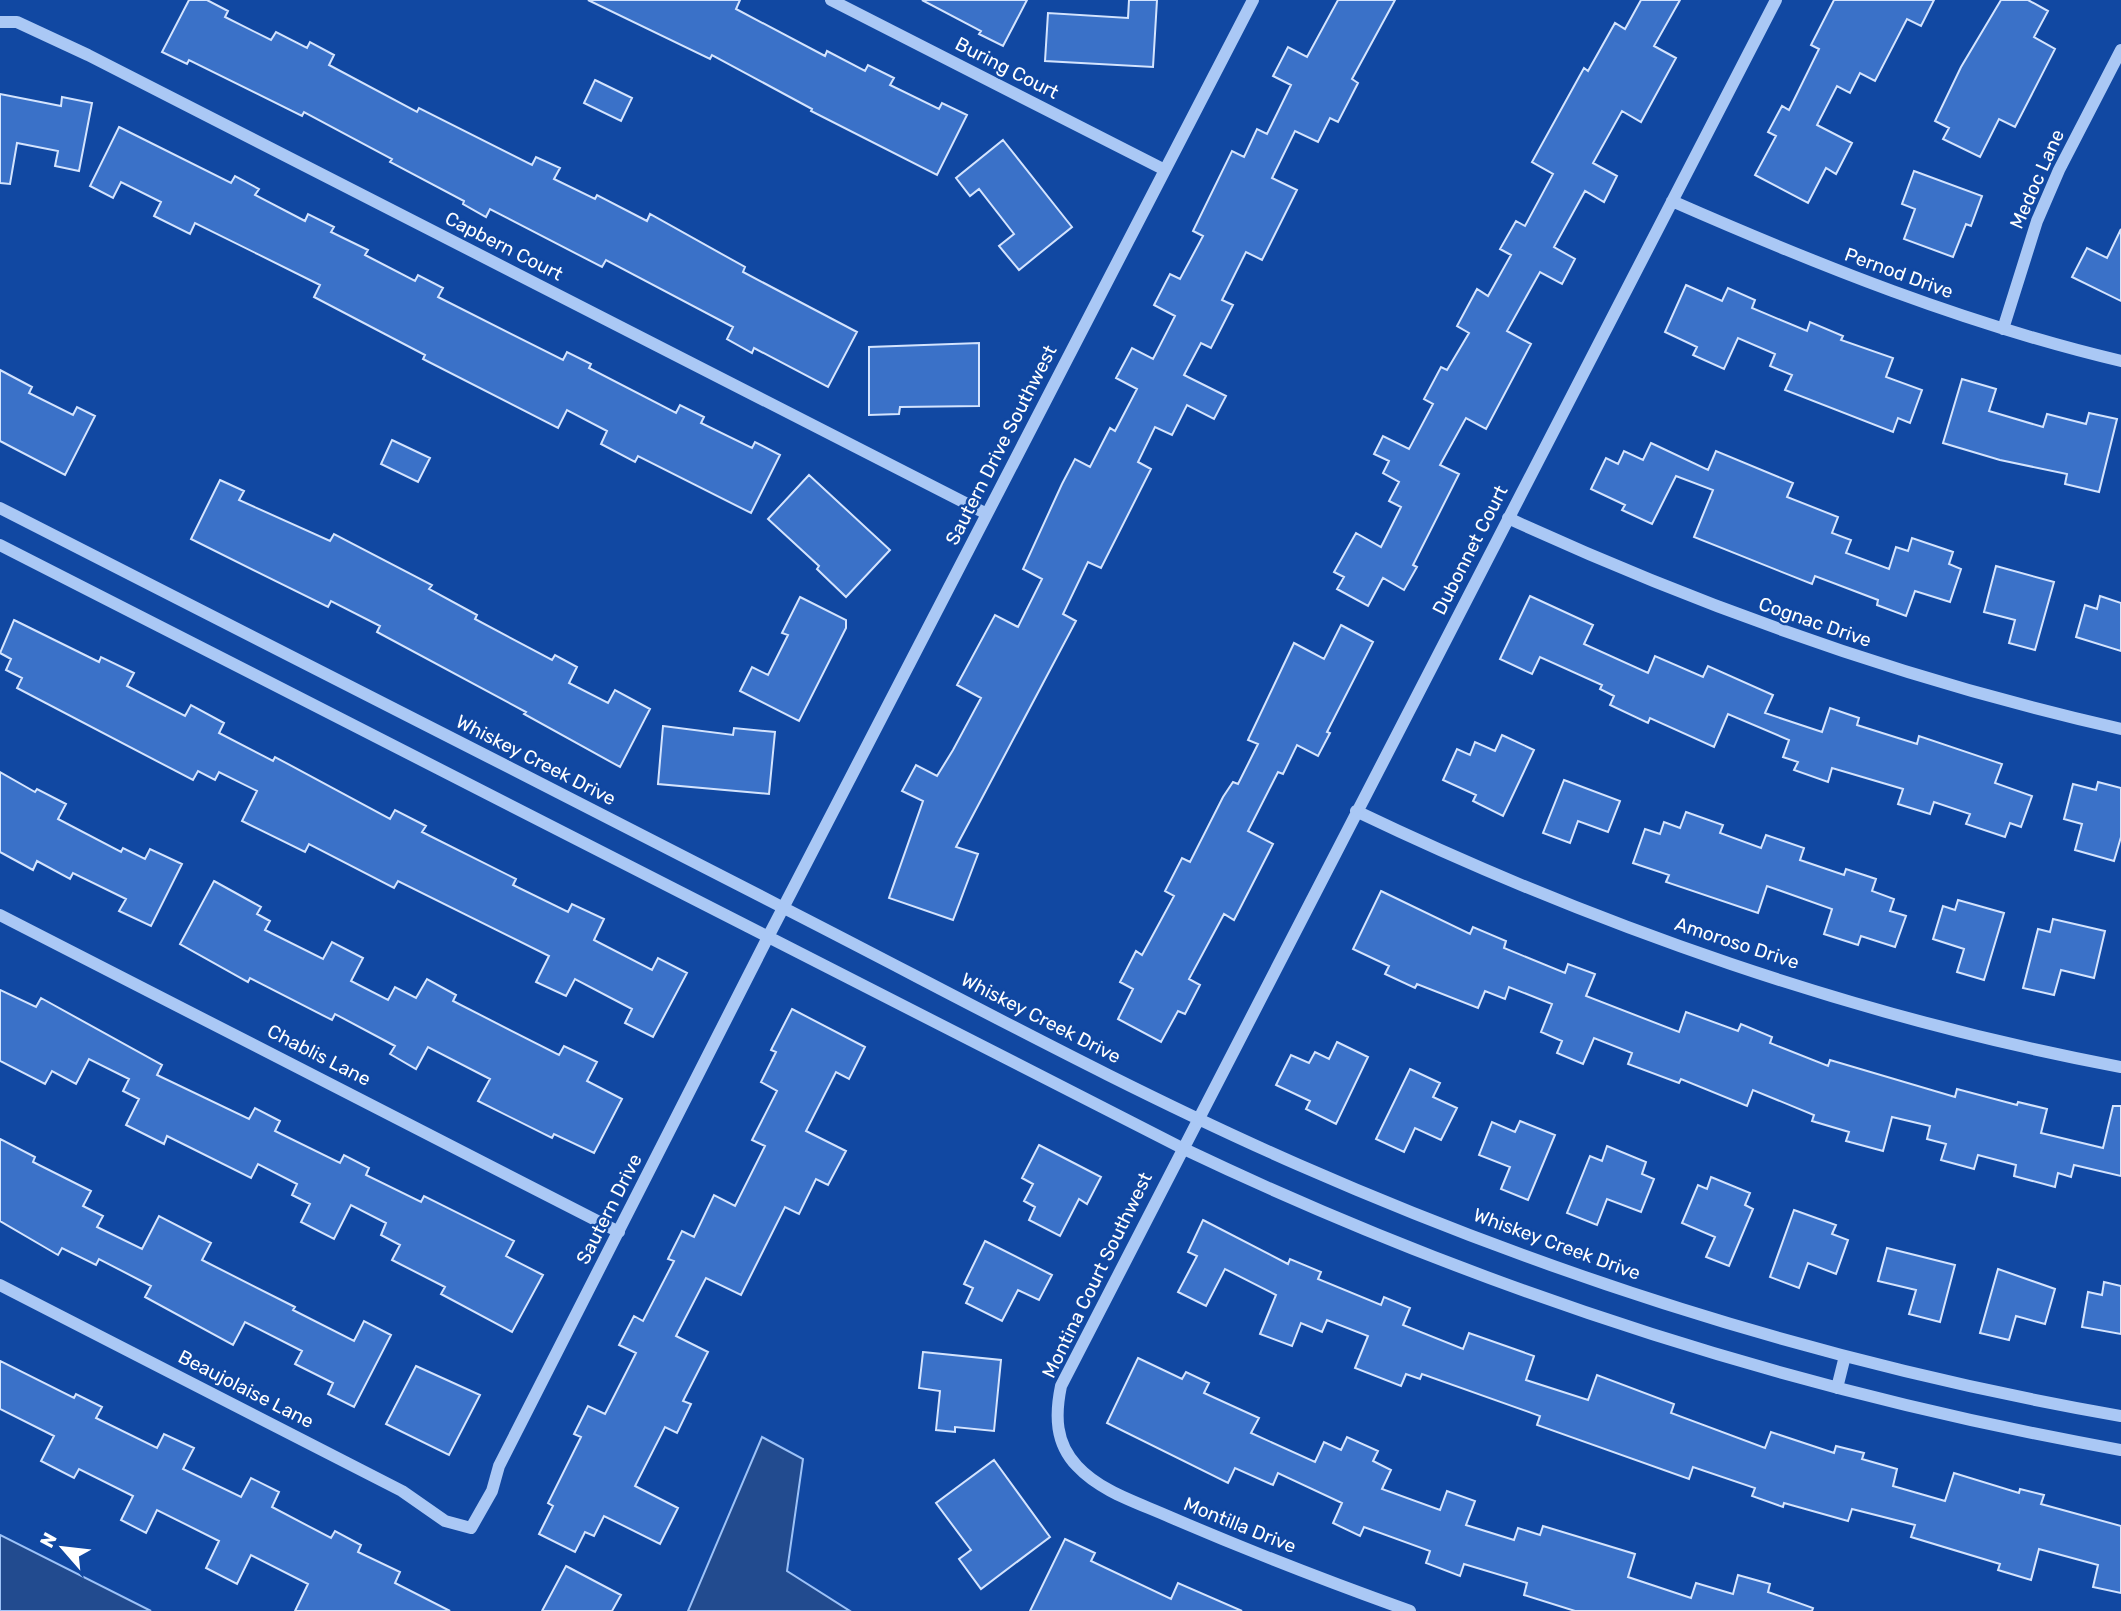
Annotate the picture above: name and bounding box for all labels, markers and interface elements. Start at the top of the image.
street label: Buring Court [951,32,1063,104]
street label: Medoc Lane [2005,126,2069,232]
street label: Capbern Court [441,206,567,286]
street label: Pernod Drive [1841,243,1957,303]
street label: Sautern Drive Southwest [941,341,1062,549]
street label: Dubonnet Court [1428,481,1513,619]
street label: Cognac Drive [1756,592,1874,652]
street label: Whiskey Creek Drive [452,710,620,810]
street label: Amoroso Drive [1672,912,1802,974]
street label: Whiskey Creek Drive [957,968,1125,1068]
street label: Chablis Lane [263,1019,375,1091]
street label: Sautern Drive [571,1150,647,1268]
street label: Montina Court Southwest [1037,1168,1157,1382]
street label: Whiskey Creek Drive [1470,1203,1644,1285]
street label: Beaujolaise Lane [174,1345,318,1433]
street label: Montilla Drive [1180,1492,1300,1558]
north arrow [28,1513,98,1583]
text: N [35,1529,62,1552]

